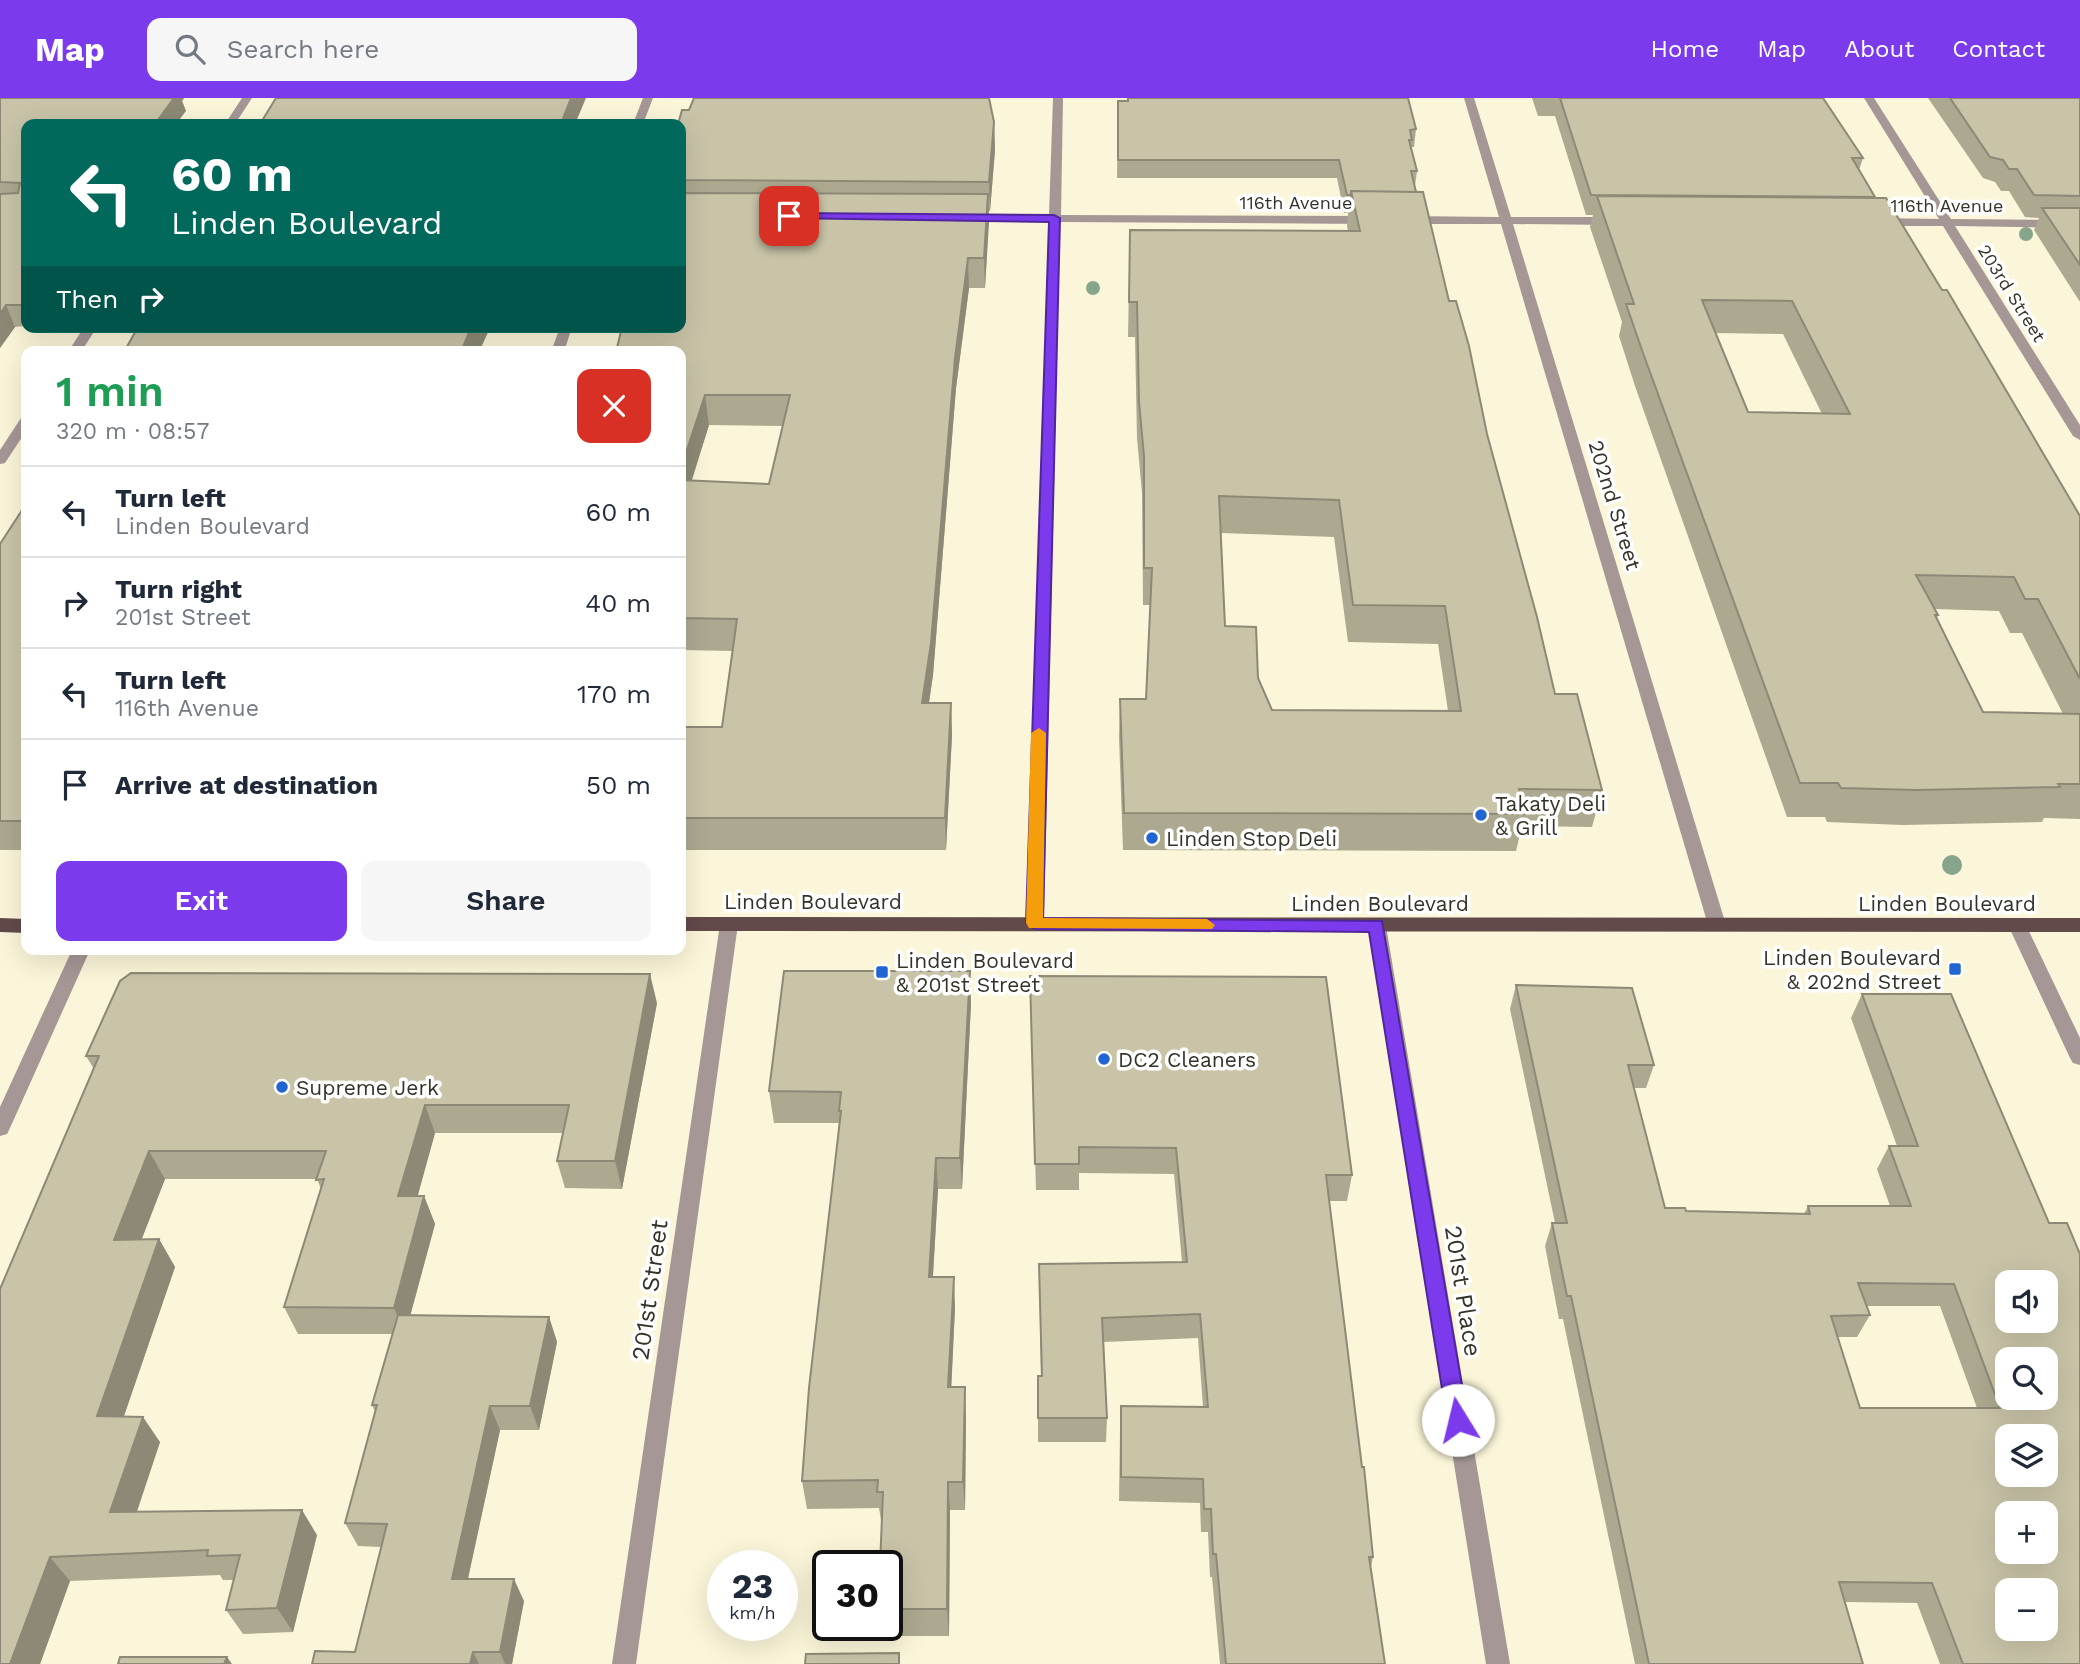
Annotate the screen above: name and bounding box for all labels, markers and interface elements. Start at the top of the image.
search box [147,18,637,81]
text: Map [35,30,105,69]
icon: search [171,30,209,68]
text: Search here [227,34,379,64]
text: Home [1651,35,1719,63]
text: Map [1757,35,1806,63]
text: About [1844,35,1914,63]
text: Contact [1952,35,2045,63]
text: 60 m [171,145,293,203]
icon: left [56,147,147,238]
pin [759,186,819,246]
street label: 116th Avenue [1240,192,1352,213]
street label: 116th Avenue [1891,195,2003,216]
icon: arrive [770,197,808,235]
text: Linden Boulevard [171,204,442,242]
street label: 203rd Street [1974,241,2050,346]
icon: right [132,280,170,318]
text: Then [56,284,118,314]
text: 1 min [56,367,164,416]
button: close [577,369,651,443]
text: 320 m · 08:57 [56,418,209,445]
street label: 202nd Street [1583,437,1647,573]
text: Turn left [115,483,226,513]
icon: left [56,493,94,531]
text: 60 m [585,497,651,527]
text: Linden Boulevard [115,513,310,540]
text: Turn right [115,574,242,604]
icon: right [56,584,94,622]
text: 40 m [585,588,651,618]
text: 201st Street [115,604,251,631]
text: Turn left [115,665,226,695]
icon: left [56,675,94,713]
text: 170 m [577,679,651,709]
text: 116th Avenue [115,695,259,722]
icon: arrive [56,766,94,804]
text: Arrive at destination [115,770,378,800]
text: 50 m [586,770,651,800]
place label: Takaty Deli & Grill [1495,791,1606,840]
marker: Takaty Deli & Grill [1473,807,1489,823]
place label: Linden Stop Deli [1166,826,1337,851]
marker: Linden Stop Deli [1144,830,1160,846]
button: Exit [56,861,347,941]
button: Share [361,861,651,941]
street label: Linden Boulevard [724,889,902,914]
street label: Linden Boulevard [1291,891,1469,916]
street label: Linden Boulevard [1858,891,2036,916]
place label: Linden Boulevard & 202nd Street [1763,945,1941,994]
place label: Linden Boulevard & 201st Street [896,948,1074,997]
marker: Linden Boulevard & 202nd Street [1947,961,1963,977]
marker: Linden Boulevard & 201st Street [874,964,890,980]
place label: DC2 Cleaners [1118,1047,1256,1072]
marker: DC2 Cleaners [1096,1051,1112,1067]
place label: Supreme Jerk [296,1075,439,1100]
marker: Supreme Jerk [274,1079,290,1095]
street label: 201st Street [626,1218,674,1362]
street label: 201st Place [1439,1224,1487,1358]
map controls [1995,1270,2058,1641]
button: sound [1995,1270,2058,1333]
button: search [1995,1347,2058,1410]
position arrow [1421,1383,1495,1457]
button: layers [1995,1424,2058,1487]
button: + [1995,1501,2058,1564]
speed limit sign: 30 [812,1550,903,1641]
text: 23 [732,1565,773,1607]
button: − [1995,1578,2058,1641]
text: km/h [729,1602,776,1623]

